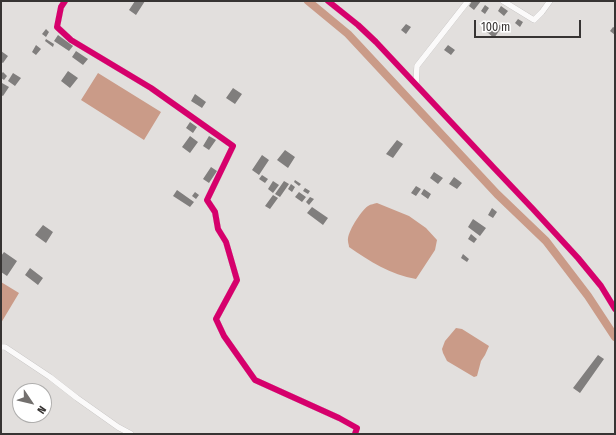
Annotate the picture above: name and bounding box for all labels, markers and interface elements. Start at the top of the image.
scale bar [476,12,583,38]
text: 100 m [481,20,510,34]
north arrow [12,383,52,423]
text: N [34,403,49,416]

